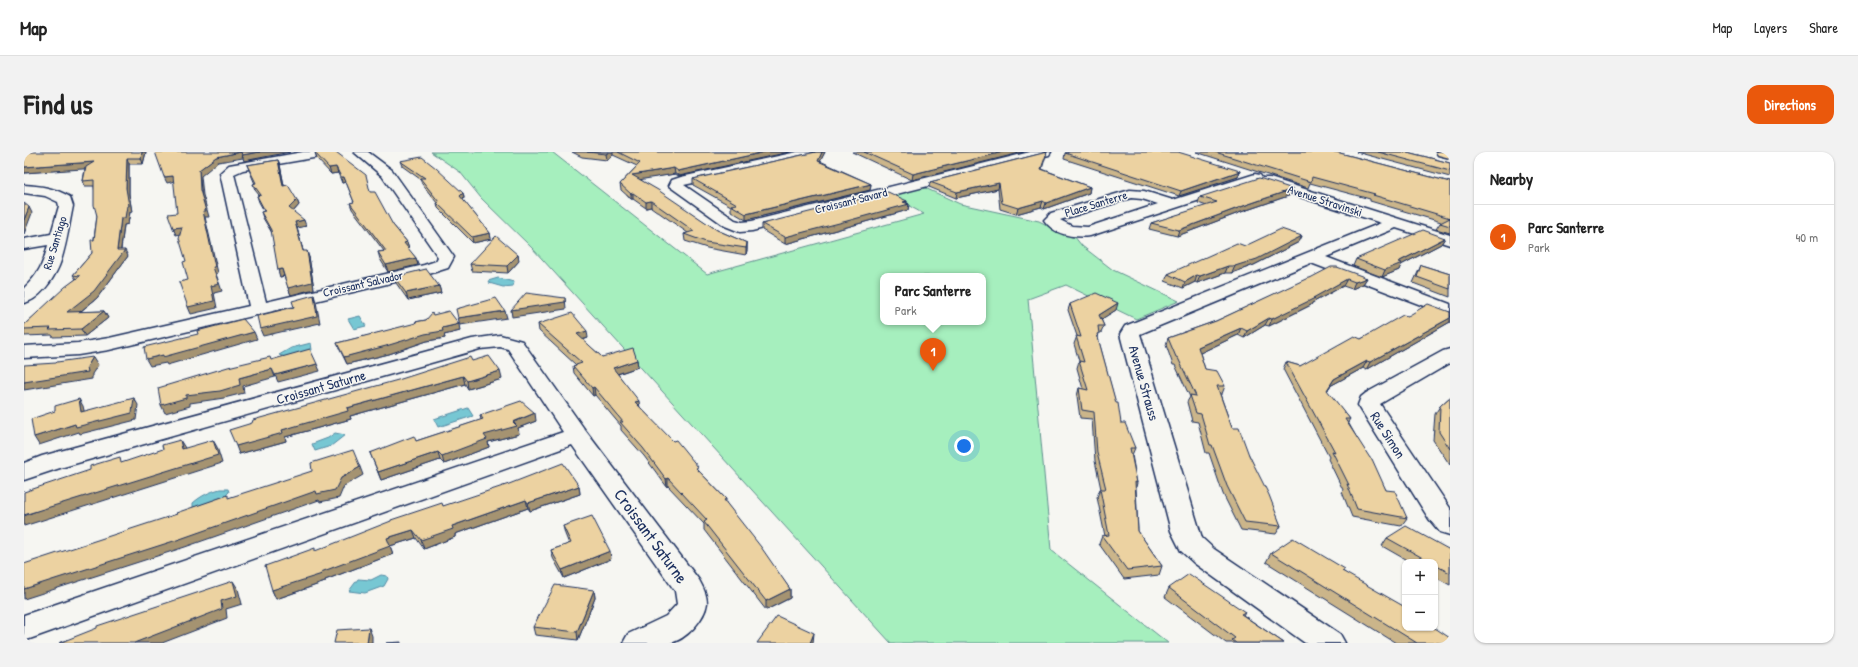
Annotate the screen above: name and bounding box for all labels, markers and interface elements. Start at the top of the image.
text: Map [20,15,47,41]
text: Map [1712,18,1732,37]
text: Layers [1754,18,1787,37]
text: Share [1809,18,1838,37]
text: Find us [24,85,93,123]
button: Directions [1747,85,1834,124]
text: Nearby [1490,167,1533,190]
street label: Avenue Stravinski [1286,180,1365,221]
street label: Croissant Savard [813,183,889,218]
street label: Place Santerre [1063,186,1129,221]
street label: Rue Santiago [38,214,71,272]
text: Parc Santerre [1528,217,1604,238]
text: 1 [1501,228,1505,246]
text: 40 m [1795,228,1818,246]
text: Park [1528,238,1550,256]
street label: Croissant Salvador [321,266,405,301]
popup [880,273,986,325]
text: Parc Santerre [895,280,971,301]
text: Park [895,301,917,319]
pin: 1 [920,338,946,371]
street label: Avenue Strauss [1125,343,1164,423]
street label: Croissant Saturne [274,365,368,408]
street label: Rue Simon [1366,408,1410,462]
your location [954,436,974,456]
street label: Croissant Saturne [609,484,694,588]
map controls [1402,559,1438,631]
button: + [1402,559,1438,595]
button: − [1402,595,1438,631]

